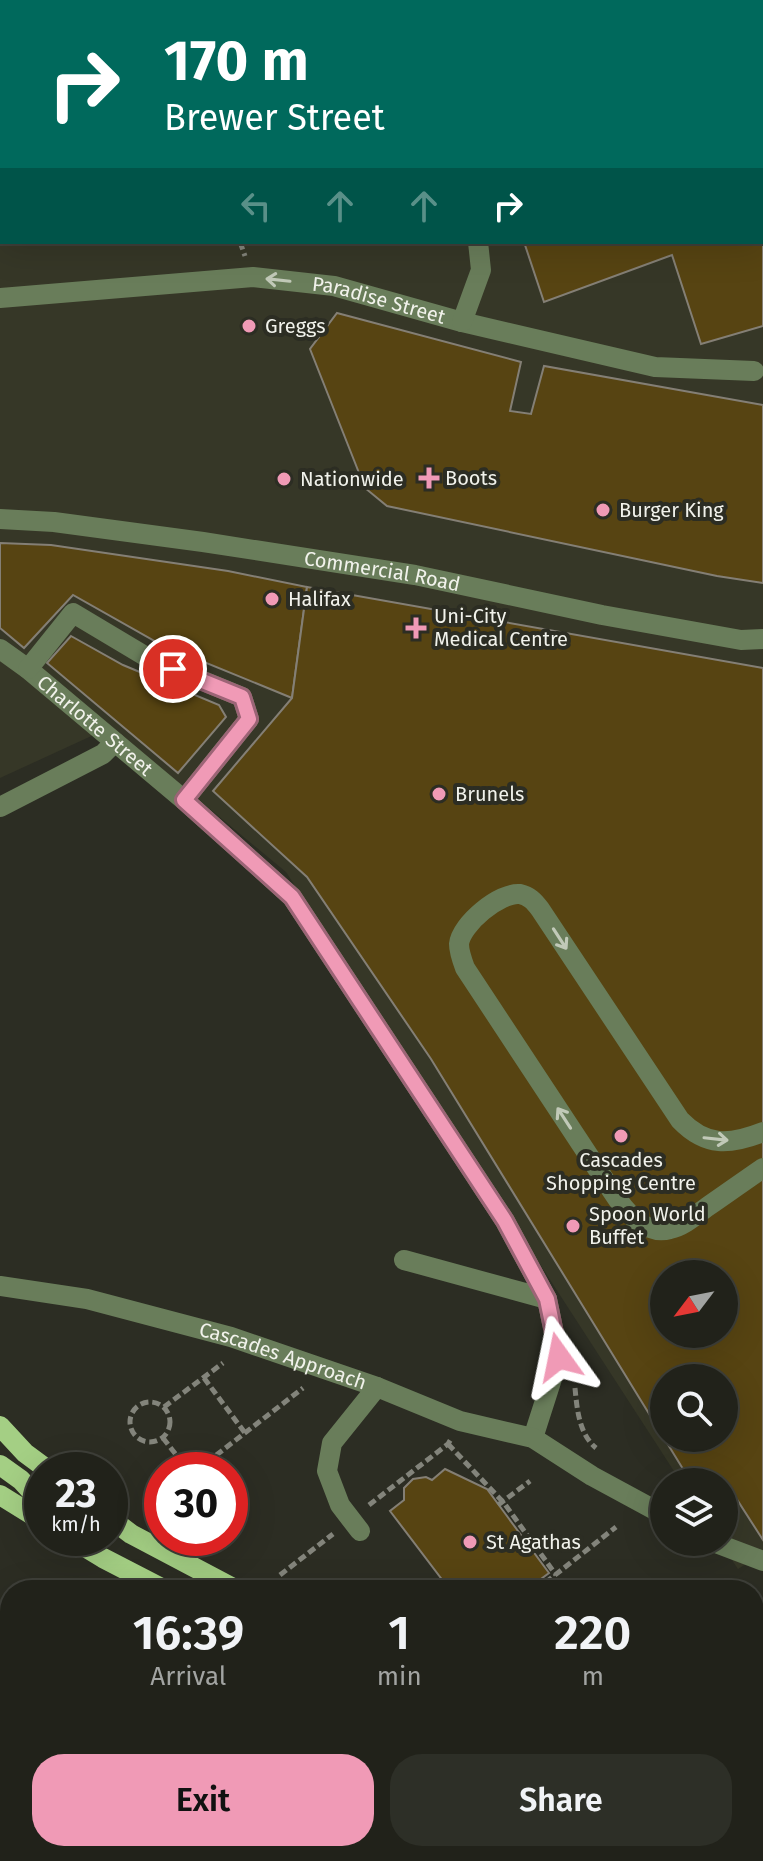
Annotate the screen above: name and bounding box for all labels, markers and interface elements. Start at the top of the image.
text: 170 m [164,28,309,95]
icon: right [32,32,136,136]
text: Brewer Street [164,96,385,140]
icon: left [234,184,278,228]
icon: ahead [318,184,362,228]
icon: ahead [402,184,446,228]
icon: right [486,184,530,228]
one-way arrow [265,272,292,287]
street label: Paradise Street [311,272,449,329]
place label: Greggs [265,314,326,338]
marker: Greggs [240,317,258,335]
place label: Boots [445,466,497,490]
place label: Nationwide [300,467,404,491]
marker: Boots [420,469,438,487]
marker: Nationwide [275,470,293,488]
place label: Burger King [619,498,724,522]
marker: Burger King [594,501,612,519]
street label: Commercial Road [302,546,463,596]
place label: Halifax [288,587,351,611]
marker: Halifax [263,590,281,608]
place label: Uni-City Medical Centre [434,604,568,651]
marker: Uni-City Medical Centre [405,617,427,639]
pin [139,635,207,703]
icon: arrive [151,647,195,691]
street label: Charlotte Street [32,670,158,781]
place label: Brunels [455,782,524,806]
marker: Brunels [430,785,448,803]
one-way arrow [552,927,568,950]
one-way arrow [555,1107,571,1130]
marker: Cascades Shopping Centre [612,1127,630,1145]
one-way arrow [702,1132,729,1147]
place label: Cascades Shopping Centre [546,1148,696,1195]
place label: Spoon World Buffet [589,1202,706,1249]
marker: Spoon World Buffet [564,1217,582,1235]
north arrow [650,1260,738,1348]
map controls [650,1260,738,1556]
position arrow [517,1315,601,1399]
street label: Cascades Approach [197,1317,370,1395]
button: search [650,1364,738,1452]
speed limit sign: 30 [144,1452,248,1556]
button: layers [650,1468,738,1556]
text: 23 [55,1470,97,1518]
text: km/h [51,1512,101,1536]
place label: St Agathas [486,1530,581,1554]
marker: St Agathas [461,1533,479,1551]
text: 16:39 [133,1604,244,1662]
text: 1 [388,1604,410,1662]
text: 220 [554,1604,631,1662]
text: Arrival [150,1661,227,1692]
text: min [377,1661,422,1692]
text: m [582,1661,604,1692]
button: Exit [32,1754,374,1846]
button: Share [390,1754,732,1846]

